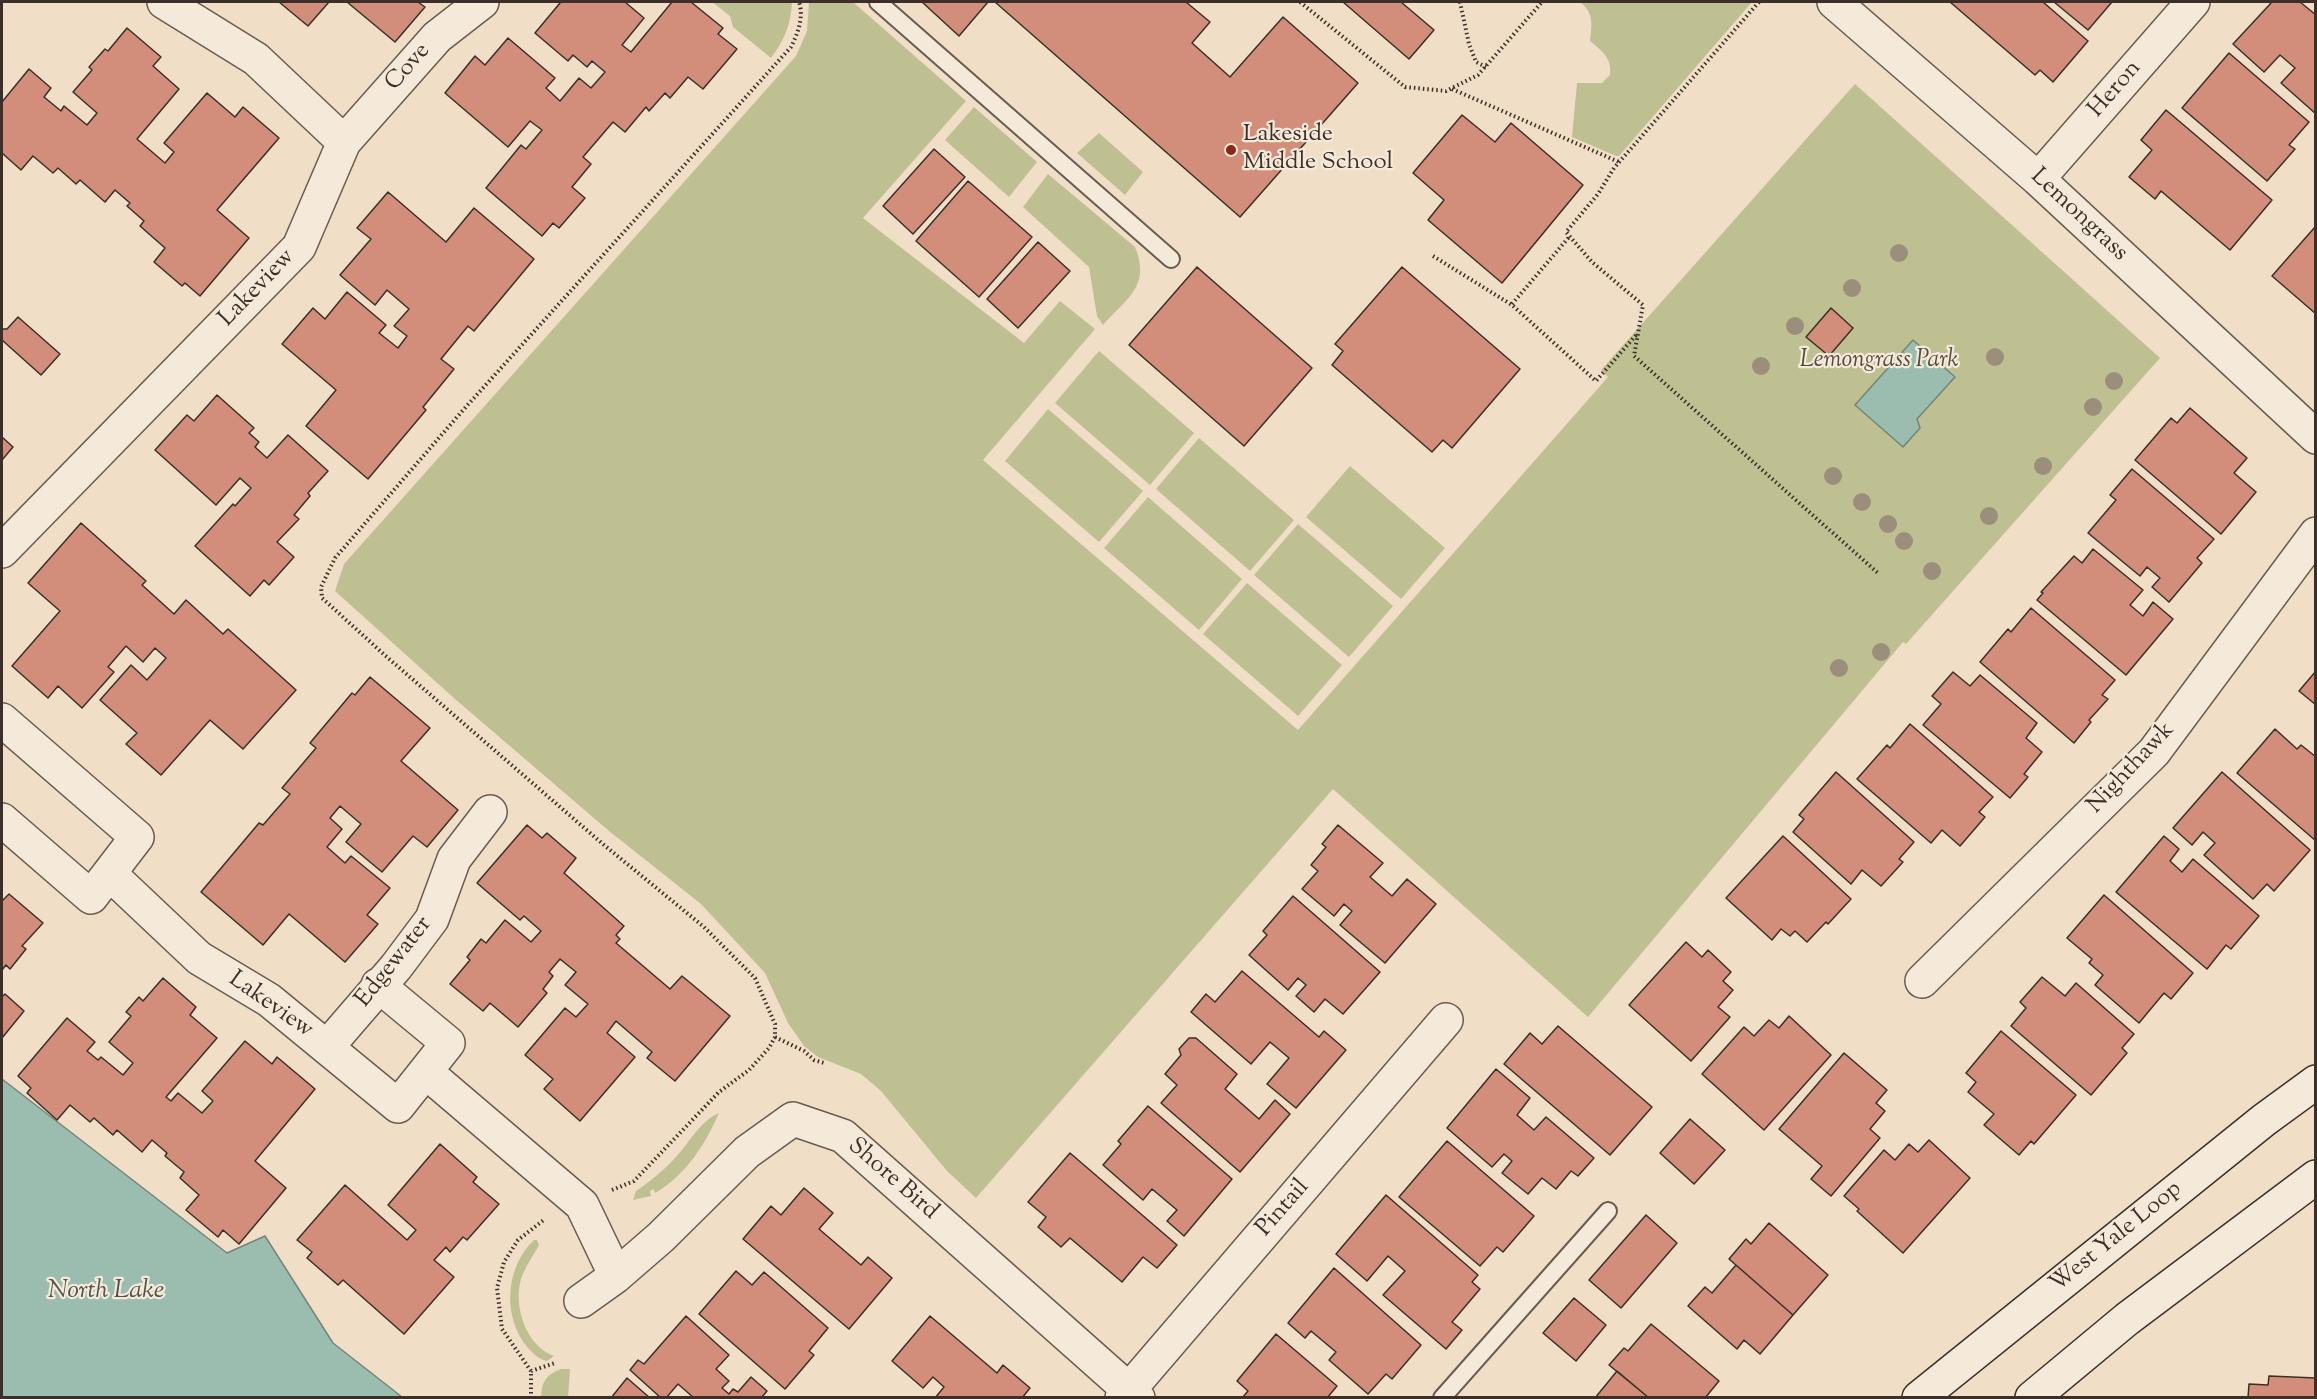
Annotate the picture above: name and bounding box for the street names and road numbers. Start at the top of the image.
street label: Cove [380,38,438,98]
street label: Heron [2083,55,2149,125]
street label: Lemongrass [2023,164,2133,268]
street label: Lakeview [214,244,302,334]
street label: Nighthawk [2082,717,2182,821]
street label: Edgewater [351,912,439,1014]
street label: Lakeview [222,966,318,1046]
street label: Shore Bird [841,1133,943,1227]
street label: Pintail [1251,1174,1317,1244]
street label: West Yale Loop [2045,1176,2189,1300]

